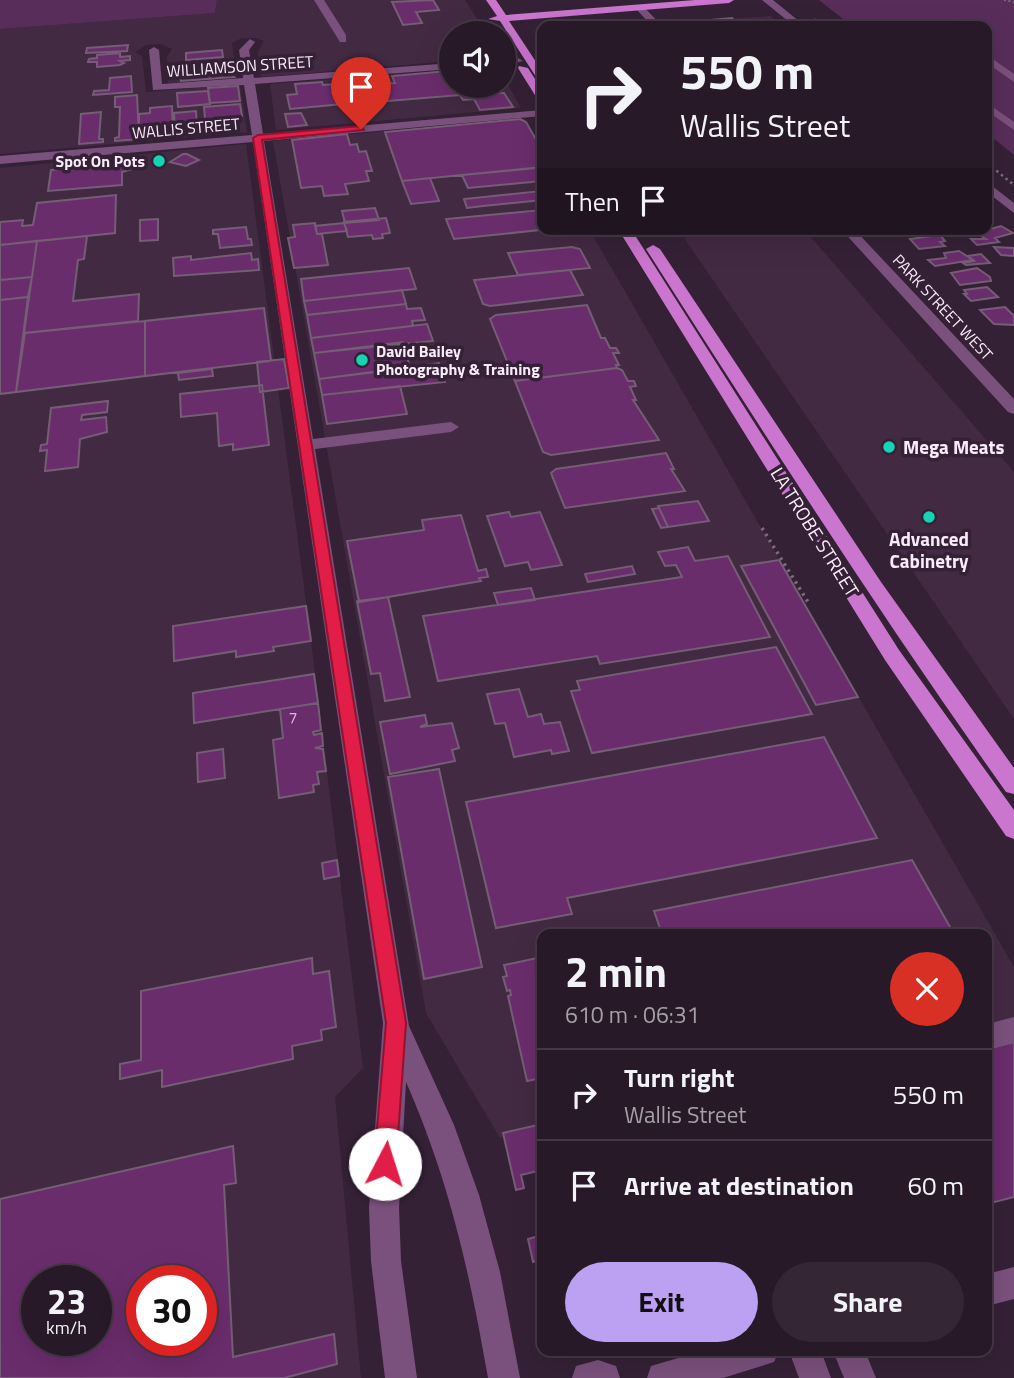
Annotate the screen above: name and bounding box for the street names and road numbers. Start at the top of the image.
street label: WILLIAMSON STREET [166,49,315,83]
street label: WALLIS STREET [131,111,241,145]
street label: PARK STREET WEST [887,248,999,366]
street label: LA TROBE STREET [764,461,867,602]

